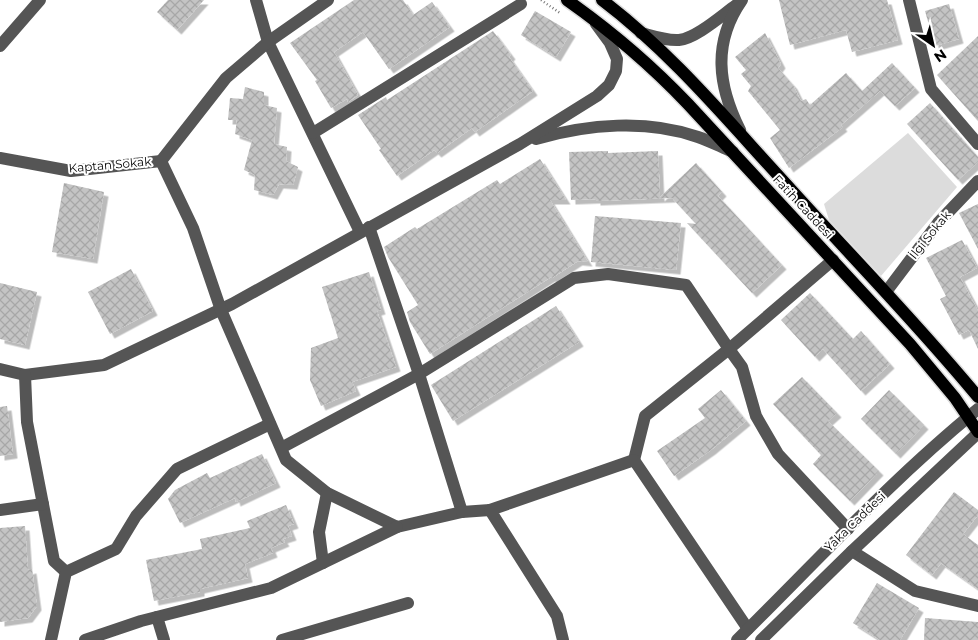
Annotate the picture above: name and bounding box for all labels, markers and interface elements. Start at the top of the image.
north arrow [908,20,958,70]
text: N [931,45,950,66]
street label: Kaptan Sokak [68,153,153,176]
street label: Fatih Caddesi [770,172,837,242]
street label: İlgi Sokak [906,207,954,262]
street label: Yaka Caddesi [821,489,888,555]

